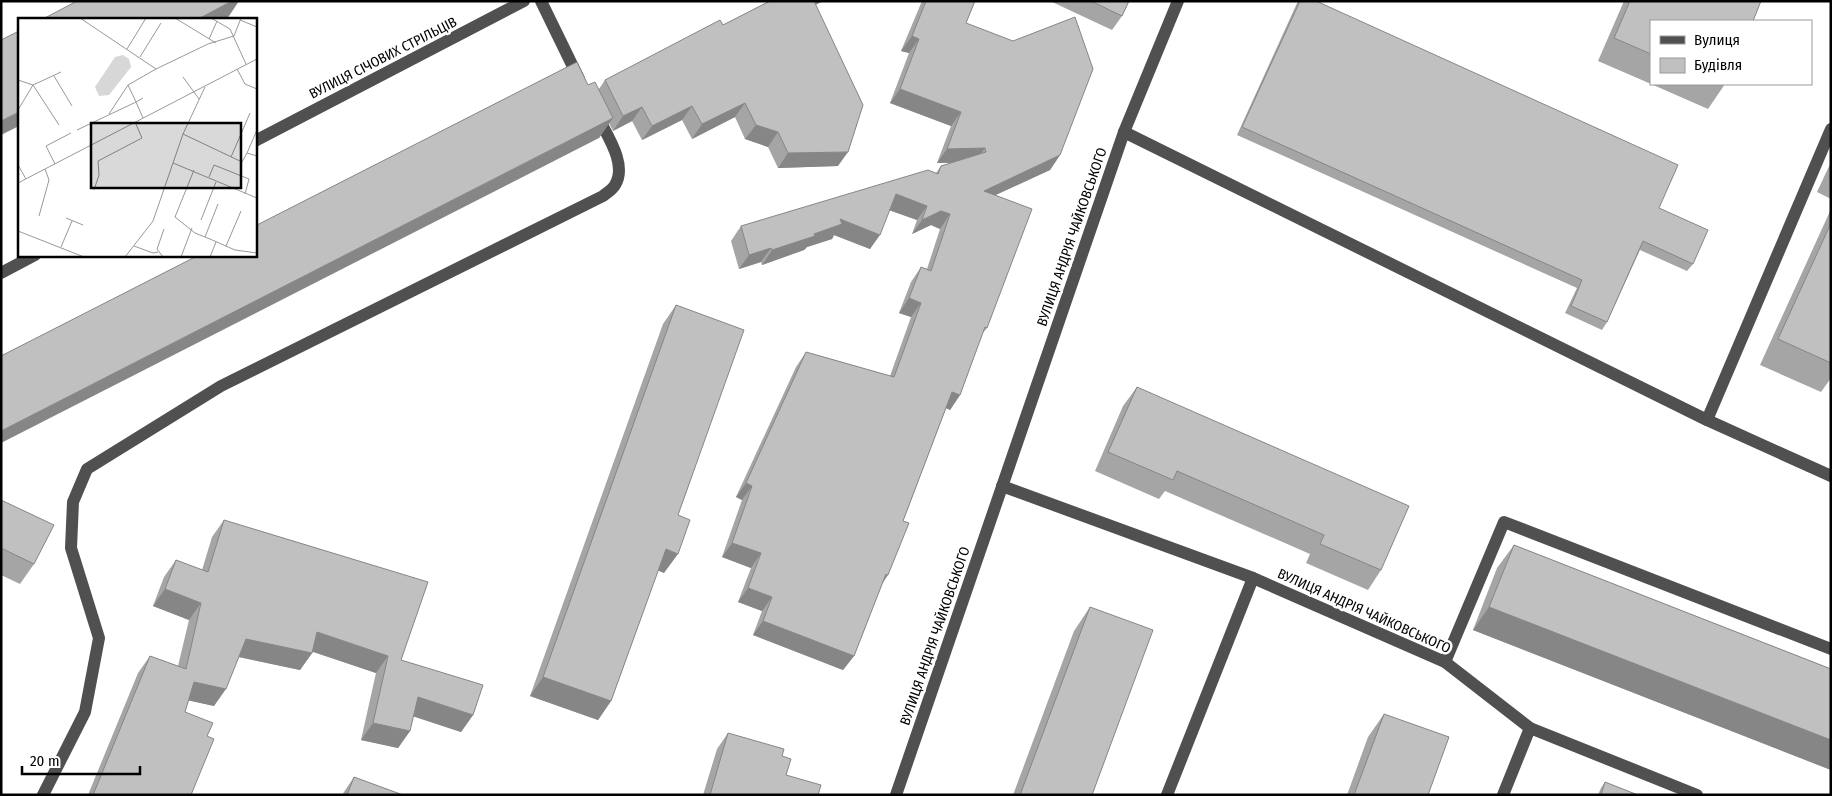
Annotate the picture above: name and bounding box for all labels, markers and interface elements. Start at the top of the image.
street label: ВУЛИЦЯ СІЧОВИХ СТРІЛЬЦІВ [306,13,460,103]
inset map [18,18,256,256]
legend [1650,20,1812,85]
text: Вулиця [1694,31,1740,49]
text: Будівля [1694,56,1742,74]
street label: ВУЛИЦЯ АНДРІЯ ЧАЙКОВСЬКОГО [1033,145,1111,329]
street label: ВУЛИЦЯ АНДРІЯ ЧАЙКОВСЬКОГО [896,544,974,728]
street label: ВУЛИЦЯ АНДРІЯ ЧАЙКОВСЬКОГО [1275,565,1453,657]
scale bar [22,744,140,776]
text: 20 m [30,752,60,770]

